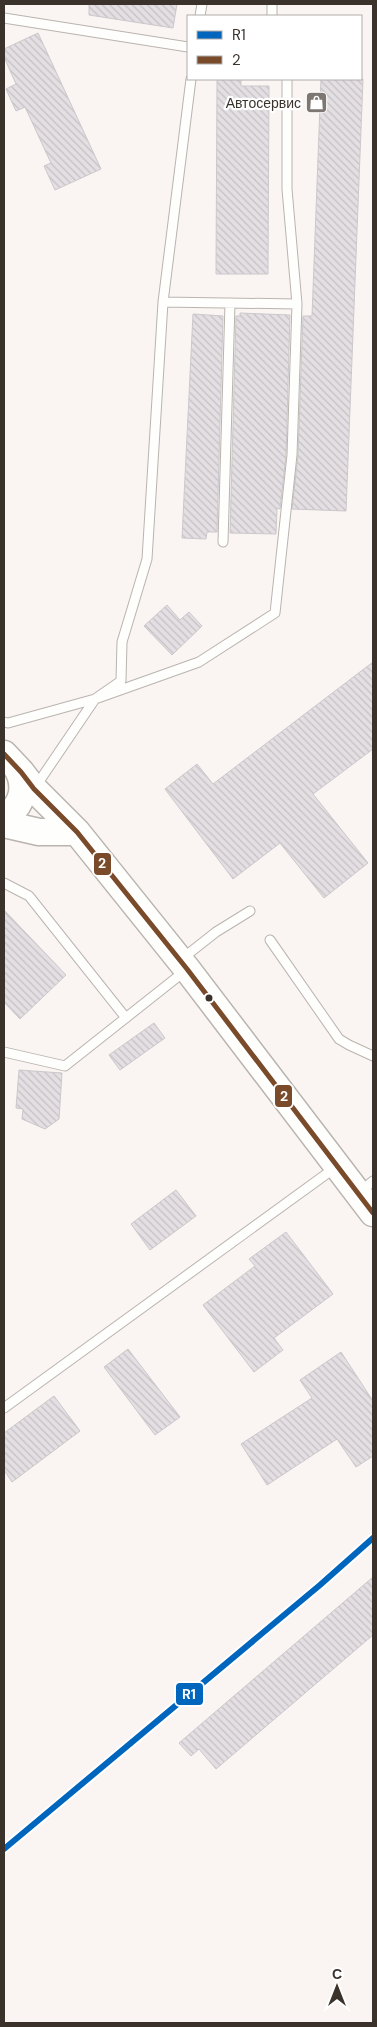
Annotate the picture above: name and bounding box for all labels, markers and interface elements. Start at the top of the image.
legend [187,15,362,80]
text: R1 [232,25,246,45]
text: 2 [232,50,241,70]
shop icon: Автосервис [305,91,329,115]
place label: Автосервис [226,94,301,112]
line badge: 2 [93,852,112,876]
text: 2 [98,854,106,872]
unlabelled marker [204,993,214,1003]
line badge: 2 [274,1084,293,1108]
text: 2 [280,1087,288,1105]
line badge: R1 [175,1682,204,1706]
text: R1 [182,1685,196,1703]
north arrow [312,1962,362,2012]
text: С [332,1965,342,1983]

